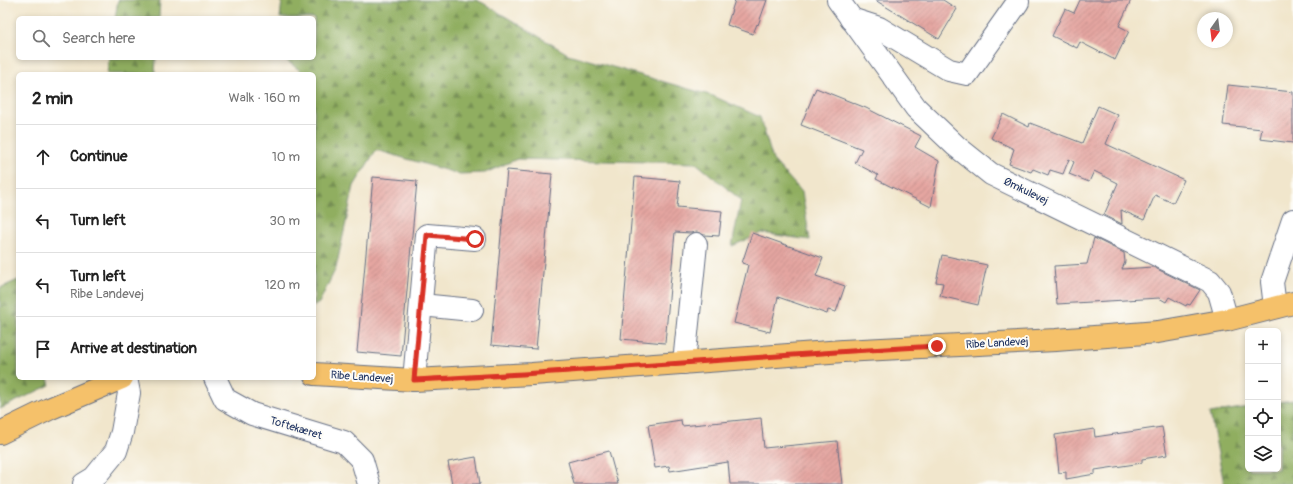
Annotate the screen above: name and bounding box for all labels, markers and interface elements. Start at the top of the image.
north arrow [1197,12,1233,48]
search box [16,16,316,60]
icon: search [30,27,52,49]
text: Search here [62,29,135,48]
text: 2 min [32,88,73,109]
text: Walk · 160 m [229,90,300,106]
icon: ahead [32,146,54,168]
text: Continue [70,147,128,166]
text: 10 m [272,149,300,165]
street label: Ømkulevej [1002,175,1050,207]
icon: left [32,210,54,232]
text: Turn left [70,211,126,230]
text: 30 m [270,213,300,229]
route start [466,230,484,248]
text: Turn left [70,267,126,286]
icon: left [32,274,54,296]
text: 120 m [264,277,300,293]
text: Ribe Landevej [70,286,144,302]
map controls [1245,328,1281,472]
button: + [1245,328,1281,364]
street label: Ribe Landevej [965,335,1029,351]
route end [928,337,946,355]
icon: arrive [32,338,54,360]
text: Arrive at destination [70,339,197,358]
button: − [1245,364,1281,400]
street label: Ribe Landevej [330,368,394,386]
button: locate [1245,400,1281,436]
street label: Toftekæret [268,414,324,442]
button: layers [1245,436,1281,472]

